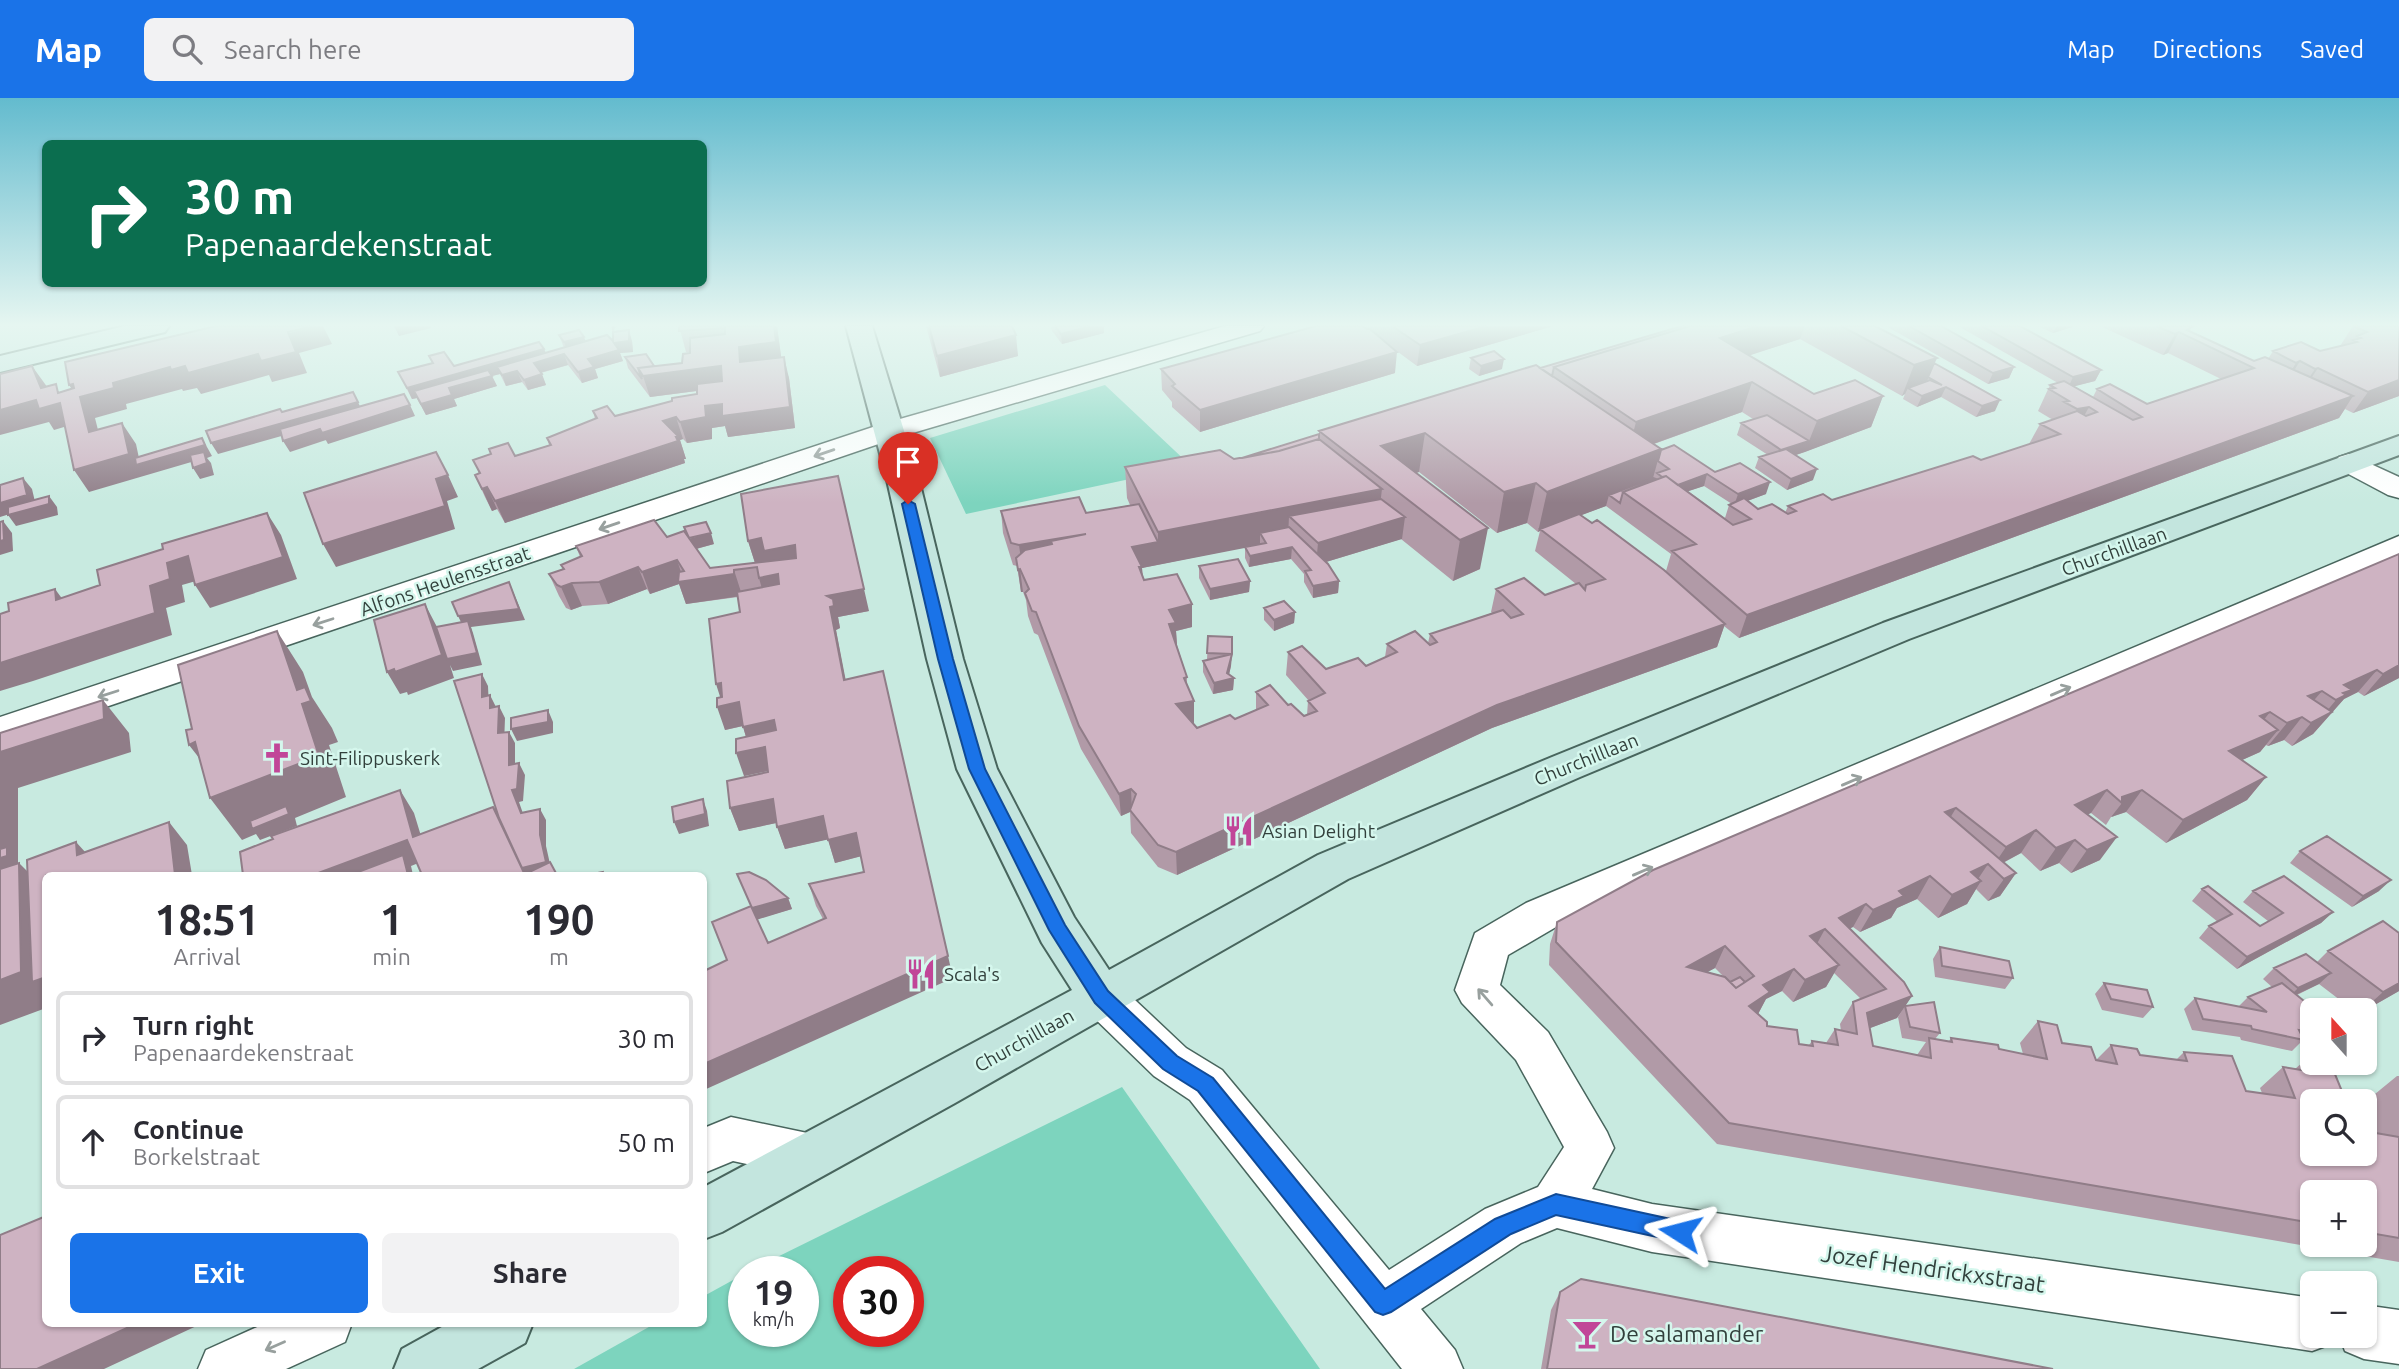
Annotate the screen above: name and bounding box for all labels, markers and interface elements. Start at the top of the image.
search box [144,18,634,81]
icon: search [168,30,206,68]
text: Map [35,31,102,68]
text: Search here [224,35,362,64]
text: Map [2067,36,2114,63]
text: Directions [2152,36,2262,63]
text: Saved [2300,36,2364,63]
icon: right [70,168,161,259]
text: 30 m [185,168,294,223]
text: Papenaardekenstraat [185,226,492,262]
pin [878,432,938,504]
icon: arrive [889,443,927,481]
one-way arrow [814,448,836,460]
one-way arrow [598,521,620,533]
street label: Churchilllaan [2058,522,2170,580]
street label: Alfons Heulensstraat [357,541,533,620]
one-way arrow [313,617,335,629]
one-way arrow [2050,684,2072,697]
one-way arrow [97,689,119,701]
street label: Churchilllaan [1531,728,1641,790]
church icon: Sint-Filippuskerk [260,741,294,775]
place label: Sint-Filippuskerk [300,747,440,769]
one-way arrow [1841,774,1863,787]
restaurant icon: Asian Delight [1222,814,1256,848]
place label: Asian Delight [1262,820,1376,842]
one-way arrow [1632,864,1654,877]
text: 18:51 [155,896,260,943]
text: 1 [380,896,403,943]
text: 190 [523,896,594,943]
text: Arrival [174,944,241,969]
text: min [372,944,411,969]
text: m [549,944,569,969]
restaurant icon: Scala's [904,957,938,991]
place label: Scala's [944,963,1000,985]
one-way arrow [1478,988,1494,1006]
north arrow [2300,998,2376,1074]
map controls [2300,998,2377,1348]
street label: Churchilllaan [970,1004,1078,1076]
text: Turn right [133,1011,254,1040]
icon: right [74,1019,112,1057]
text: 30 m [617,1024,675,1053]
text: Papenaardekenstraat [133,1040,354,1065]
button: search [2300,1089,2377,1166]
text: Continue [133,1115,244,1144]
icon: ahead [74,1123,112,1161]
text: 50 m [617,1128,675,1157]
text: Borkelstraat [133,1144,260,1169]
button: + [2300,1180,2377,1257]
position arrow [1643,1195,1717,1269]
button: Exit [70,1233,368,1313]
button: Share [382,1233,679,1313]
street label: Jozef Hendrickxstraat [1819,1240,2047,1297]
speed limit sign: 30 [833,1256,924,1347]
button: − [2300,1271,2377,1348]
text: 19 [754,1272,793,1312]
text: km/h [753,1309,794,1329]
bar icon: De salamander [1570,1317,1604,1351]
place label: De salamander [1610,1321,1764,1346]
one-way arrow [265,1340,286,1353]

